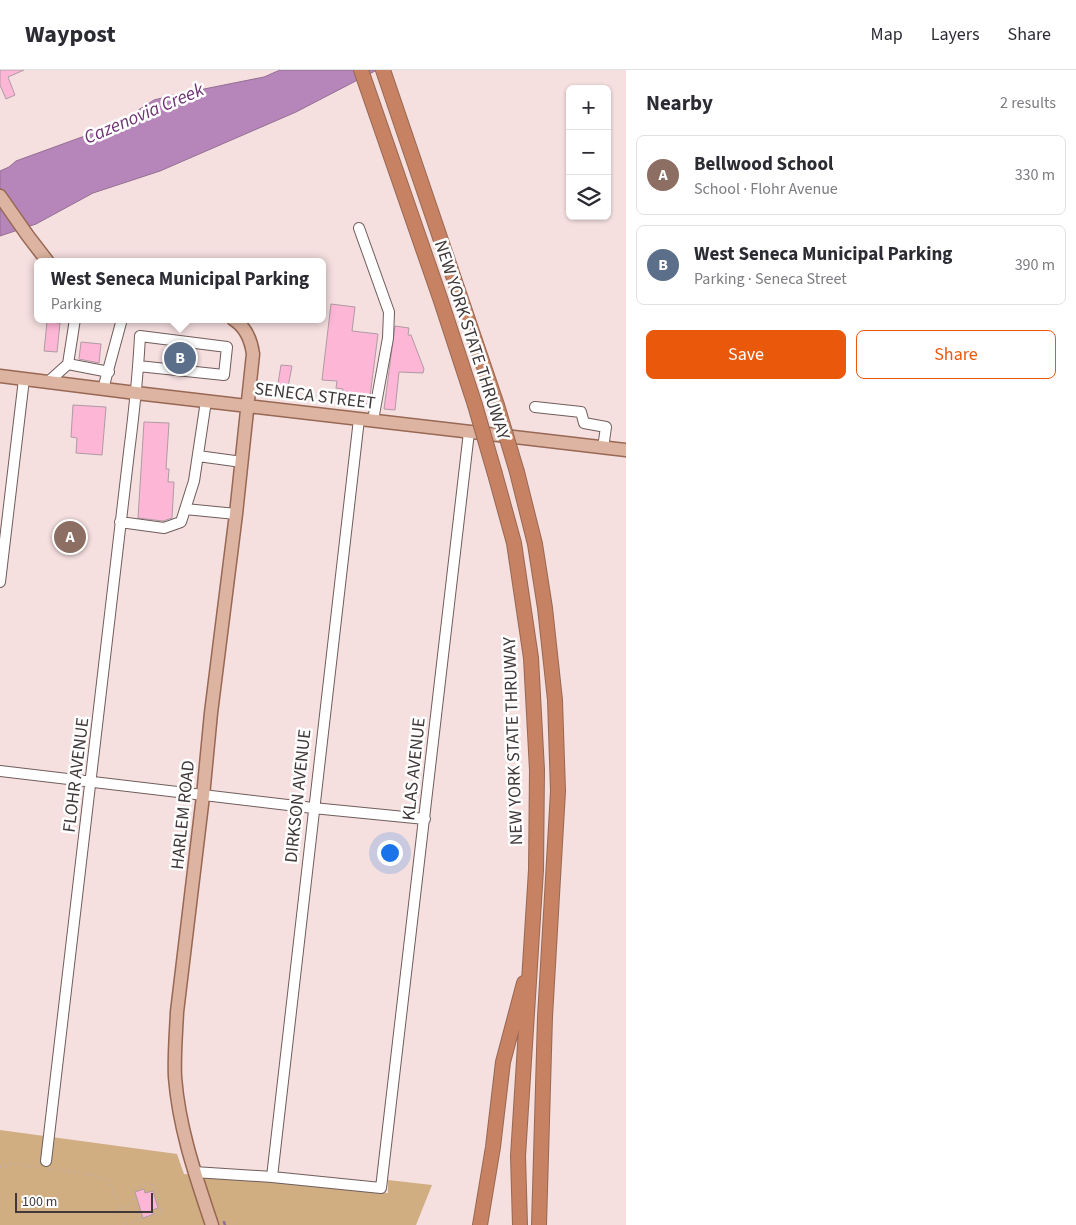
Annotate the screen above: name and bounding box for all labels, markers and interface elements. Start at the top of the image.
text: Waypost [25,17,116,52]
text: Map [871,22,903,47]
text: Layers [931,22,980,47]
text: Share [1008,22,1051,47]
water label: Cazenovia Creek [80,76,209,151]
map controls [566,85,611,220]
button: + [566,85,611,130]
text: Nearby [646,88,713,118]
text: 2 results [1000,92,1056,114]
button: − [566,130,611,175]
text: Bellwood School [694,151,833,178]
text: A [658,164,668,186]
text: 330 m [1015,164,1055,186]
button: layers [566,175,611,220]
text: School · Flohr Avenue [694,178,838,200]
street label: NEW YORK STATE THRUWAY [428,237,516,443]
text: West Seneca Municipal Parking [694,241,952,268]
text: B [658,254,668,276]
text: 390 m [1015,254,1055,276]
popup [34,258,326,323]
text: West Seneca Municipal Parking [51,266,309,293]
text: Parking · Seneca Street [694,268,847,290]
text: Parking [51,293,101,315]
button: Save [646,330,846,379]
button: Share [856,330,1056,379]
pin: B [164,339,196,377]
street label: SENECA STREET [253,376,377,416]
pin: A [54,518,86,556]
street label: NEW YORK STATE THRUWAY [497,636,529,846]
street label: FLOHR AVENUE [57,716,95,834]
street label: KLAS AVENUE [396,716,432,822]
street label: DIRKSON AVENUE [279,728,317,864]
street label: HARLEM ROAD [165,759,201,871]
your location [377,840,403,866]
scale bar [15,1190,152,1213]
text: 100 m [22,1192,57,1212]

